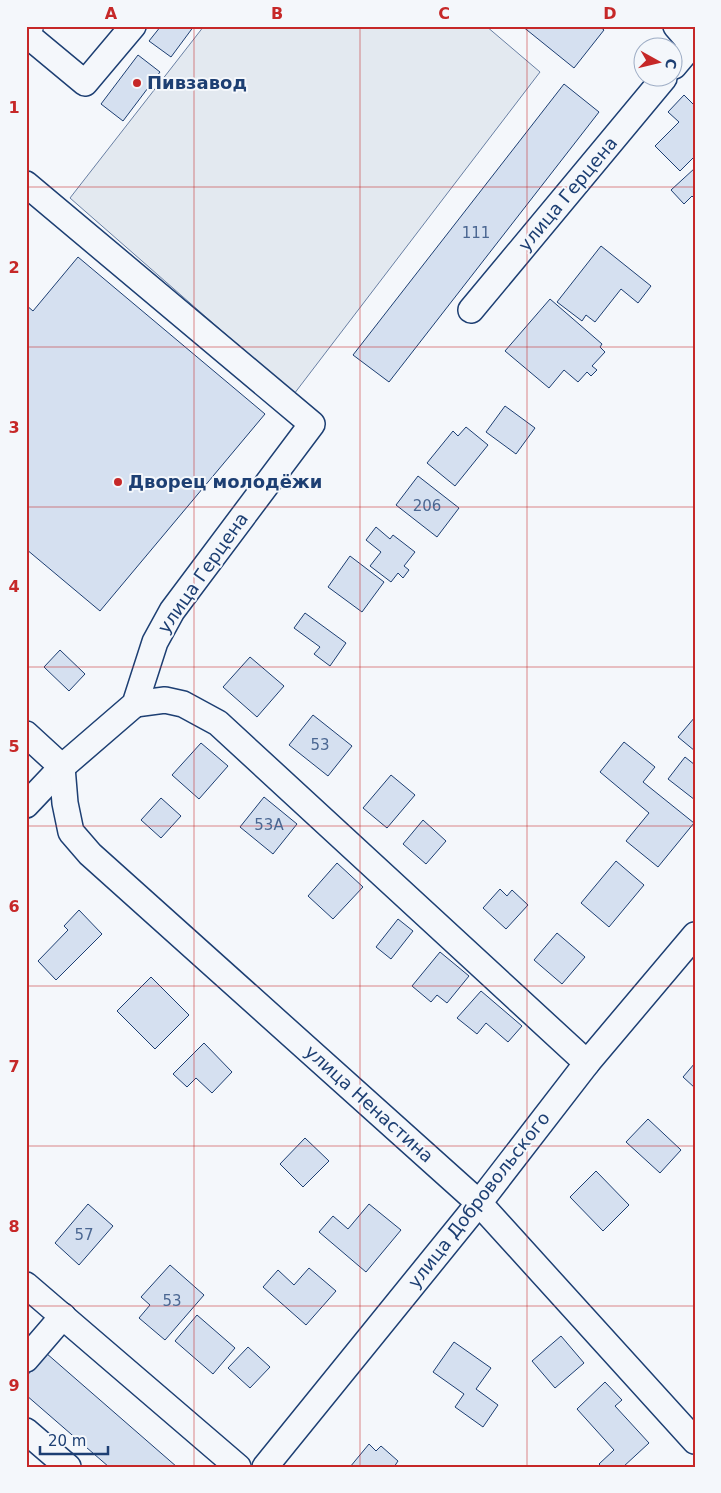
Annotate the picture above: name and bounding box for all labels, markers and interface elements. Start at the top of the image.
text: A [105,4,118,23]
text: B [271,4,283,23]
text: C [438,4,450,23]
text: D [603,4,617,23]
north arrow [634,38,684,88]
text: С [662,58,680,70]
place label: Пивзавод [147,72,247,93]
marker: Пивзавод [131,77,143,89]
text: 1 [8,98,20,117]
street label: улица Герцена [514,132,621,255]
house number: 111 [462,224,490,242]
text: 2 [8,258,20,277]
text: 3 [8,418,20,437]
place label: Дворец молодёжи [128,471,322,492]
marker: Дворец молодёжи [112,476,124,488]
house number: 206 [413,497,441,515]
street label: улица Герцена [153,508,252,637]
text: 4 [8,577,20,596]
house number: 53 [310,736,330,754]
text: 5 [8,737,20,756]
house number: 53А [254,816,284,834]
text: 6 [8,897,20,916]
street label: улица Ненастина [301,1041,438,1167]
text: 7 [8,1057,20,1076]
street label: улица Добровольского [403,1108,554,1292]
text: 8 [8,1217,20,1236]
house number: 57 [74,1226,94,1244]
house number: 53 [162,1292,182,1310]
text: 9 [8,1376,20,1395]
scale bar [40,1423,108,1455]
text: 20 m [48,1432,86,1450]

